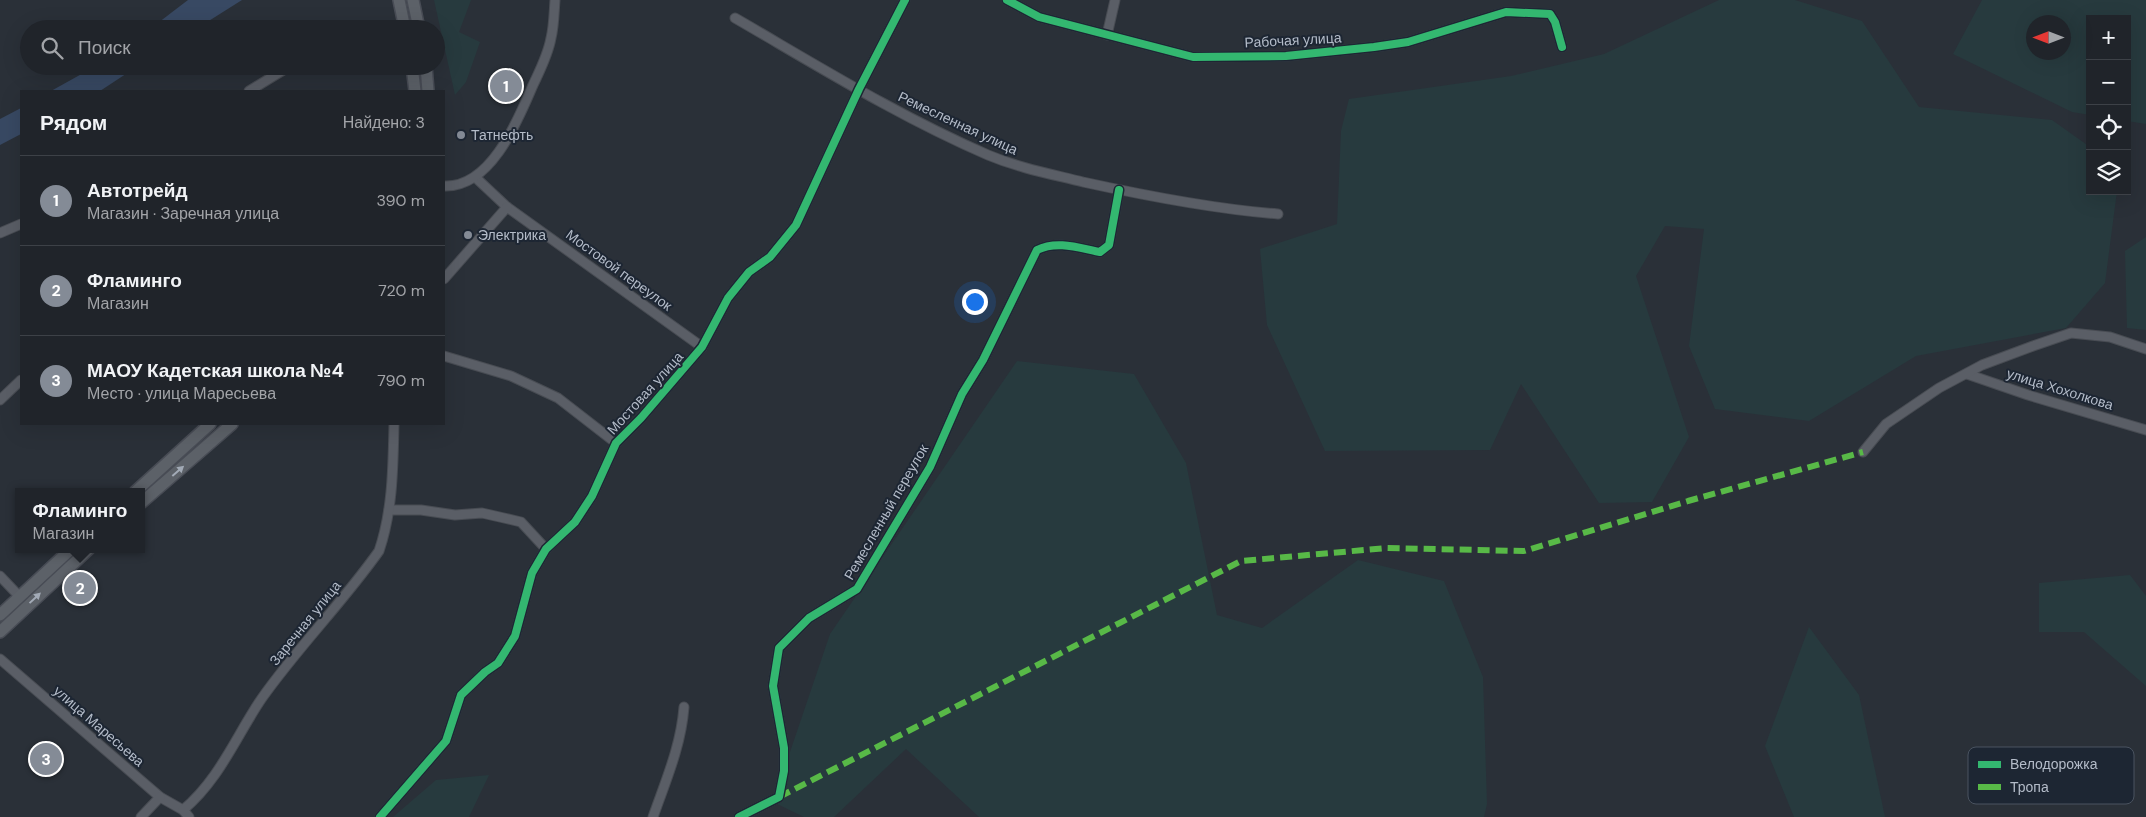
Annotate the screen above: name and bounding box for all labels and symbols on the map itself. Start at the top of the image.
north arrow [2026,15,2071,60]
street label: Рабочая улица [1244,28,1342,52]
pin: 1 [490,67,522,105]
street label: Ремесленная улица [895,87,1021,159]
place label: Татнефть [471,126,533,144]
marker: Татнефть [455,129,467,141]
street label: Мостовой переулок [562,225,676,315]
place label: Электрика [478,226,546,244]
marker: Электрика [462,229,474,241]
your location [962,289,988,315]
street label: Мостовая улица [603,348,687,438]
street label: улица Хохолкова [2004,364,2116,414]
street label: Ремесленный переулок [840,440,933,583]
one-way arrow [171,465,184,476]
pin: 2 [64,569,96,607]
street label: Заречная улица [265,577,345,669]
one-way arrow [28,592,40,604]
street label: улица Маресьева [50,682,148,770]
pin: 3 [30,740,62,778]
legend [1968,747,2134,804]
text: Велодорожка [2010,755,2098,773]
text: Тропа [2010,778,2049,796]

